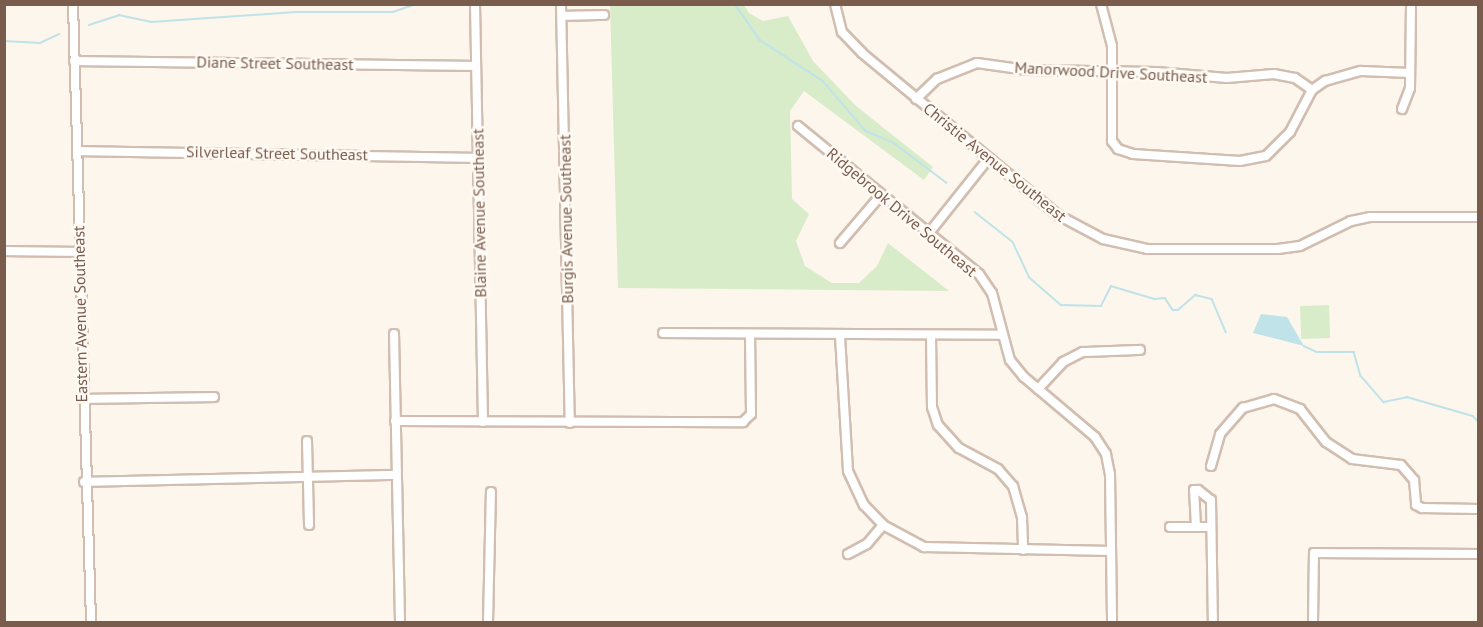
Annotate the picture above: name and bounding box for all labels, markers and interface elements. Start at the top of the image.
street label: Diane Street Southeast [196,52,354,74]
street label: Manorwood Drive Southeast [1014,57,1208,87]
street label: Christie Avenue Southeast [919,98,1071,226]
street label: Blaine Avenue Southeast [468,128,490,298]
street label: Burgis Avenue Southeast [555,134,577,304]
street label: Silverleaf Street Southeast [186,142,368,164]
street label: Ridgebrook Drive Southeast [823,143,981,281]
street label: Eastern Avenue Southeast [69,225,91,403]

